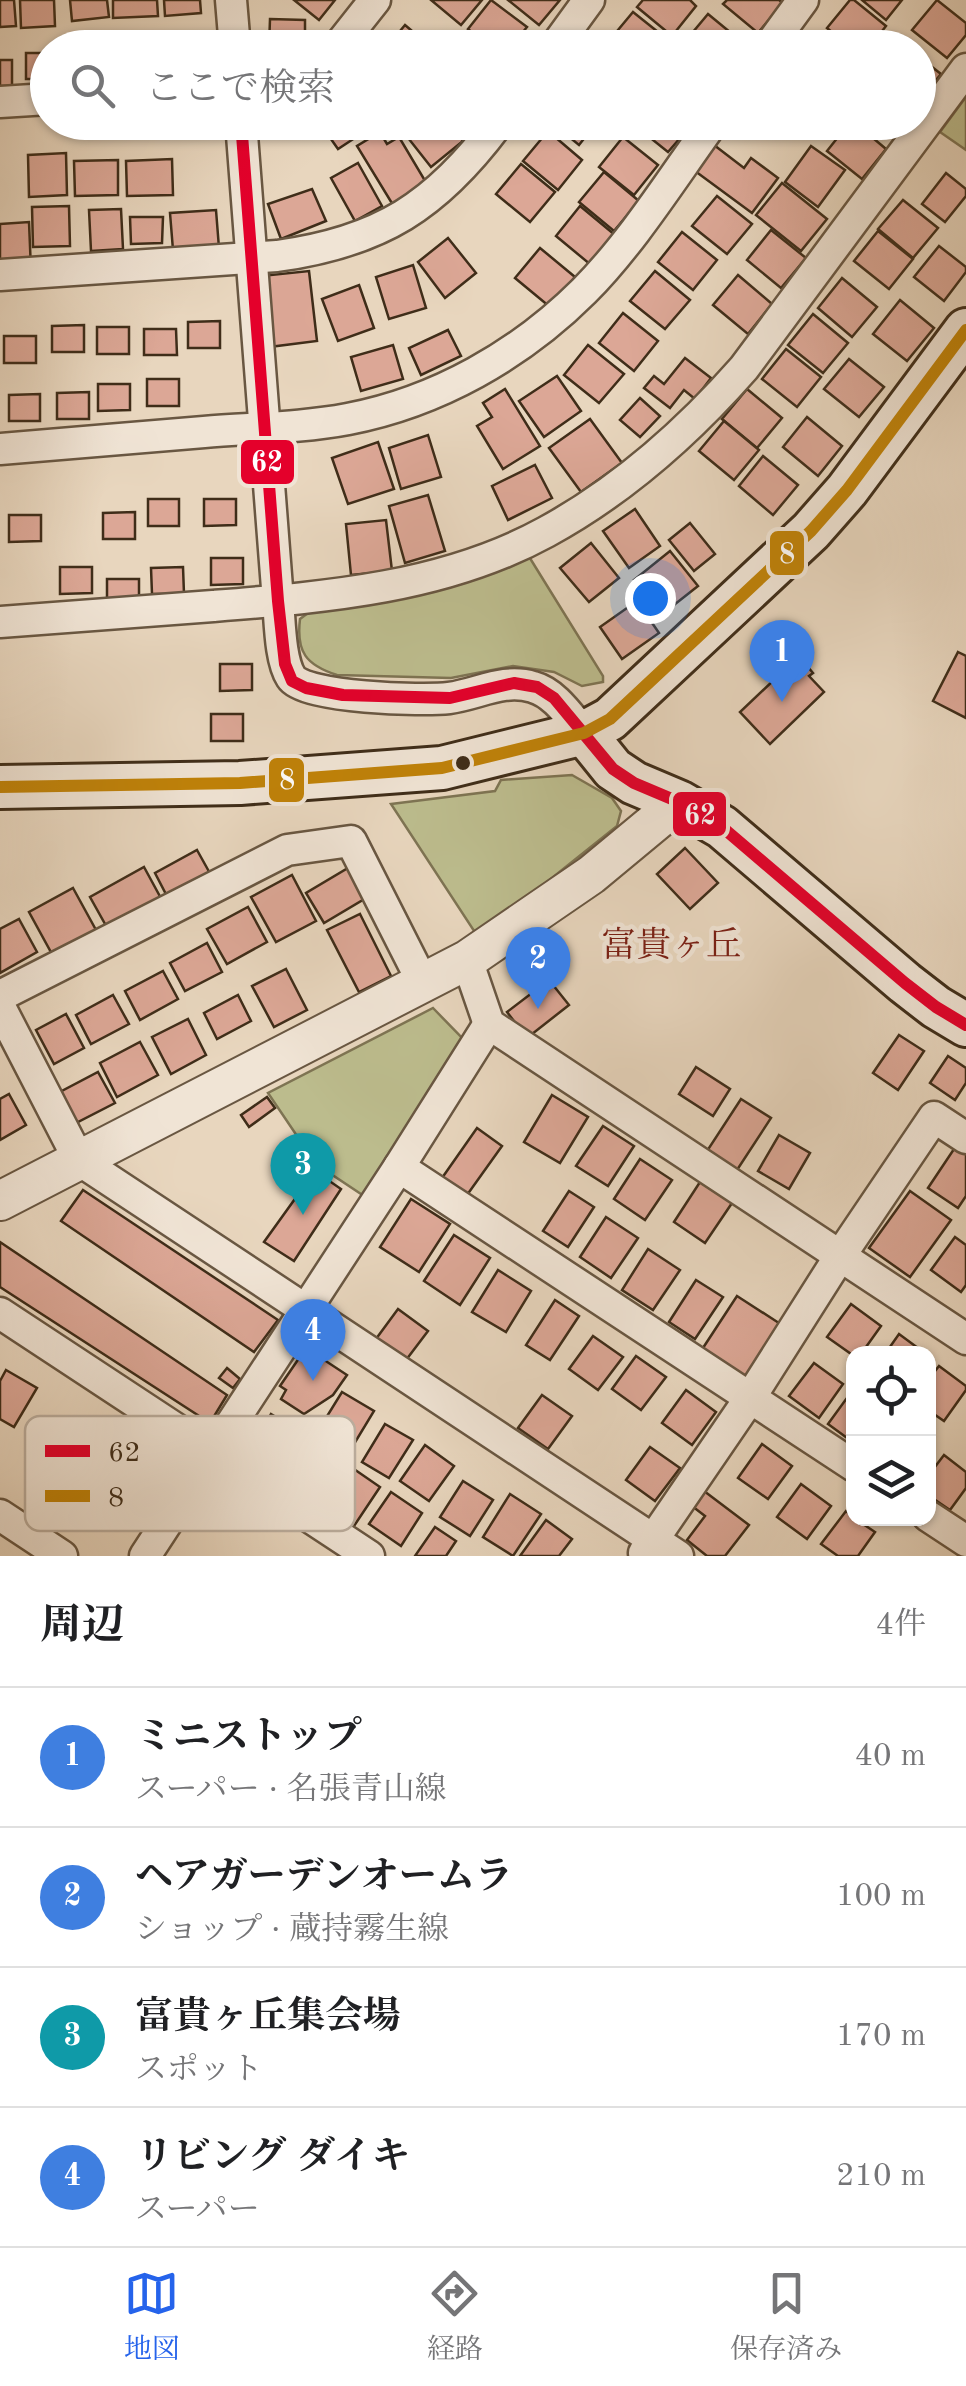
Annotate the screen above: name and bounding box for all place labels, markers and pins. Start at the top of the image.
pin: 1 [750,620,814,702]
unlabelled marker [453,753,473,773]
pin: 2 [506,926,570,1009]
pin: 3 [270,1132,336,1215]
pin: 4 [280,1298,346,1381]

